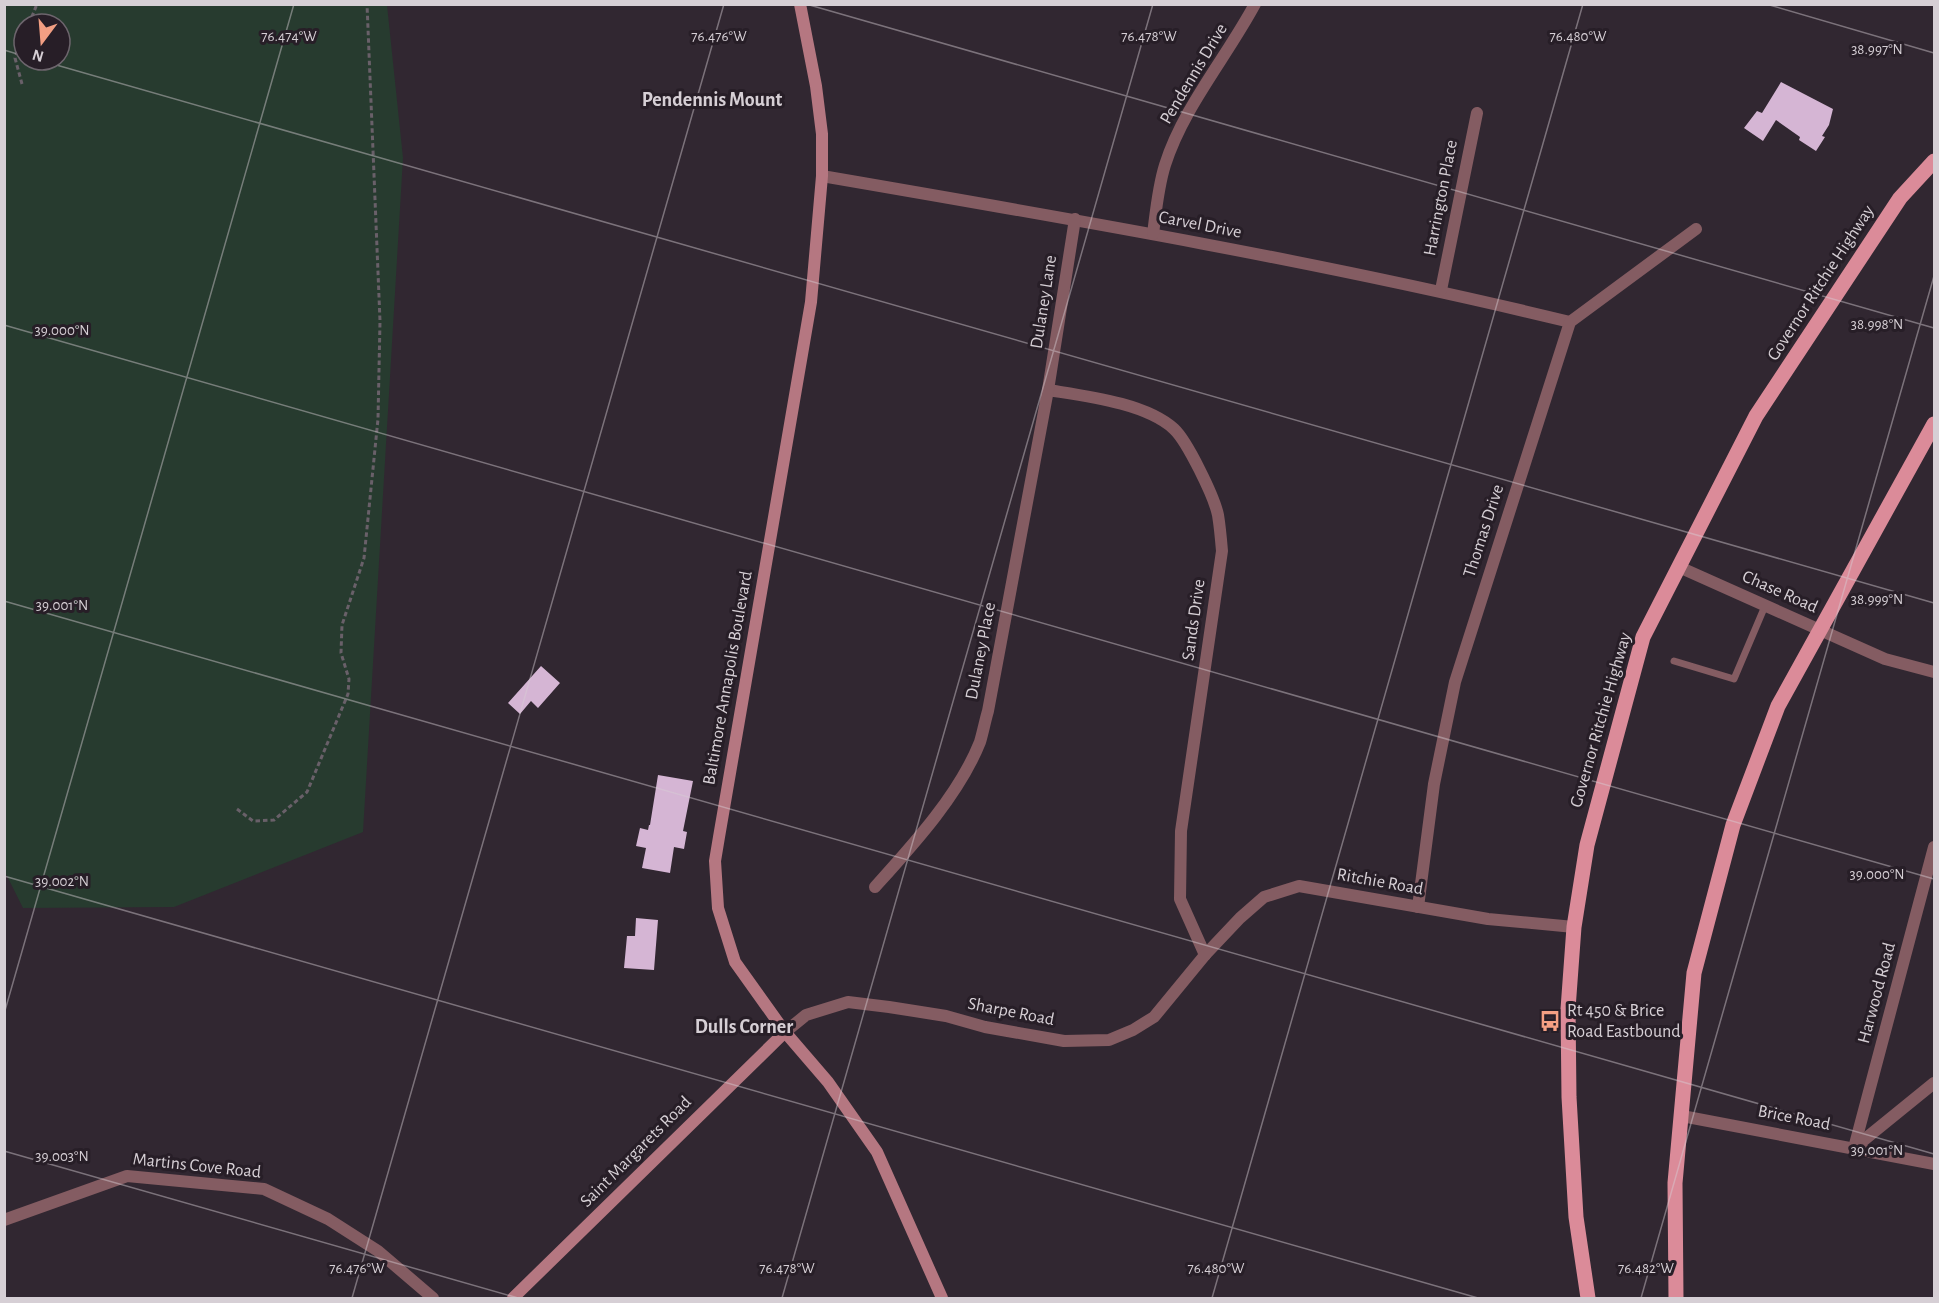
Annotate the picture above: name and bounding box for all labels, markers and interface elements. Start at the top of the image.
north arrow [12,12,72,72]
street label: Pendennis Drive [1157,21,1231,127]
text: 76.474°W [261,29,317,44]
text: 76.476°W [691,29,747,44]
text: 76.478°W [1121,29,1177,44]
text: 76.480°W [1550,29,1607,44]
text: 38.997°N [1851,42,1903,57]
text: N [31,46,46,65]
district label: Pendennis Mount [642,90,783,110]
street label: Harrington Place [1421,138,1461,258]
street label: Governor Ritchie Highway [1764,202,1878,364]
street label: Carvel Drive [1157,208,1243,242]
street label: Dulaney Lane [1028,254,1060,350]
text: 38.998°N [1851,317,1903,332]
text: 39.000°N [34,323,90,338]
street label: Thomas Drive [1461,482,1507,580]
street label: Chase Road [1739,567,1821,617]
street label: Baltimore Annapolis Boulevard [700,570,756,786]
street label: Sands Drive [1179,578,1209,662]
text: 38.999°N [1851,592,1903,607]
text: 39.001°N [36,598,88,613]
street label: Dulaney Place [963,601,999,701]
street label: Governor Ritchie Highway [1567,630,1635,809]
street label: Ritchie Road [1335,866,1425,898]
text: 39.000°N [1849,867,1905,882]
text: 39.002°N [35,874,89,889]
street label: Harwood Road [1855,941,1899,1045]
street label: Sharpe Road [966,995,1056,1029]
place label: Rt 450 & Brice Road Eastbound [1567,1002,1681,1041]
bus stop icon: Rt 450 & Brice Road Eastbound [1538,1009,1562,1033]
district label: Dulls Corner [695,1017,793,1037]
street label: Saint Margarets Road [577,1093,695,1211]
street label: Brice Road [1756,1102,1832,1134]
text: 39.001°N [1851,1143,1903,1158]
text: 39.003°N [35,1149,89,1164]
street label: Martins Cove Road [132,1150,262,1182]
text: 76.476°W [329,1261,385,1276]
text: 76.478°W [759,1261,815,1276]
text: 76.480°W [1188,1261,1245,1276]
text: 76.482°W [1618,1261,1675,1276]

